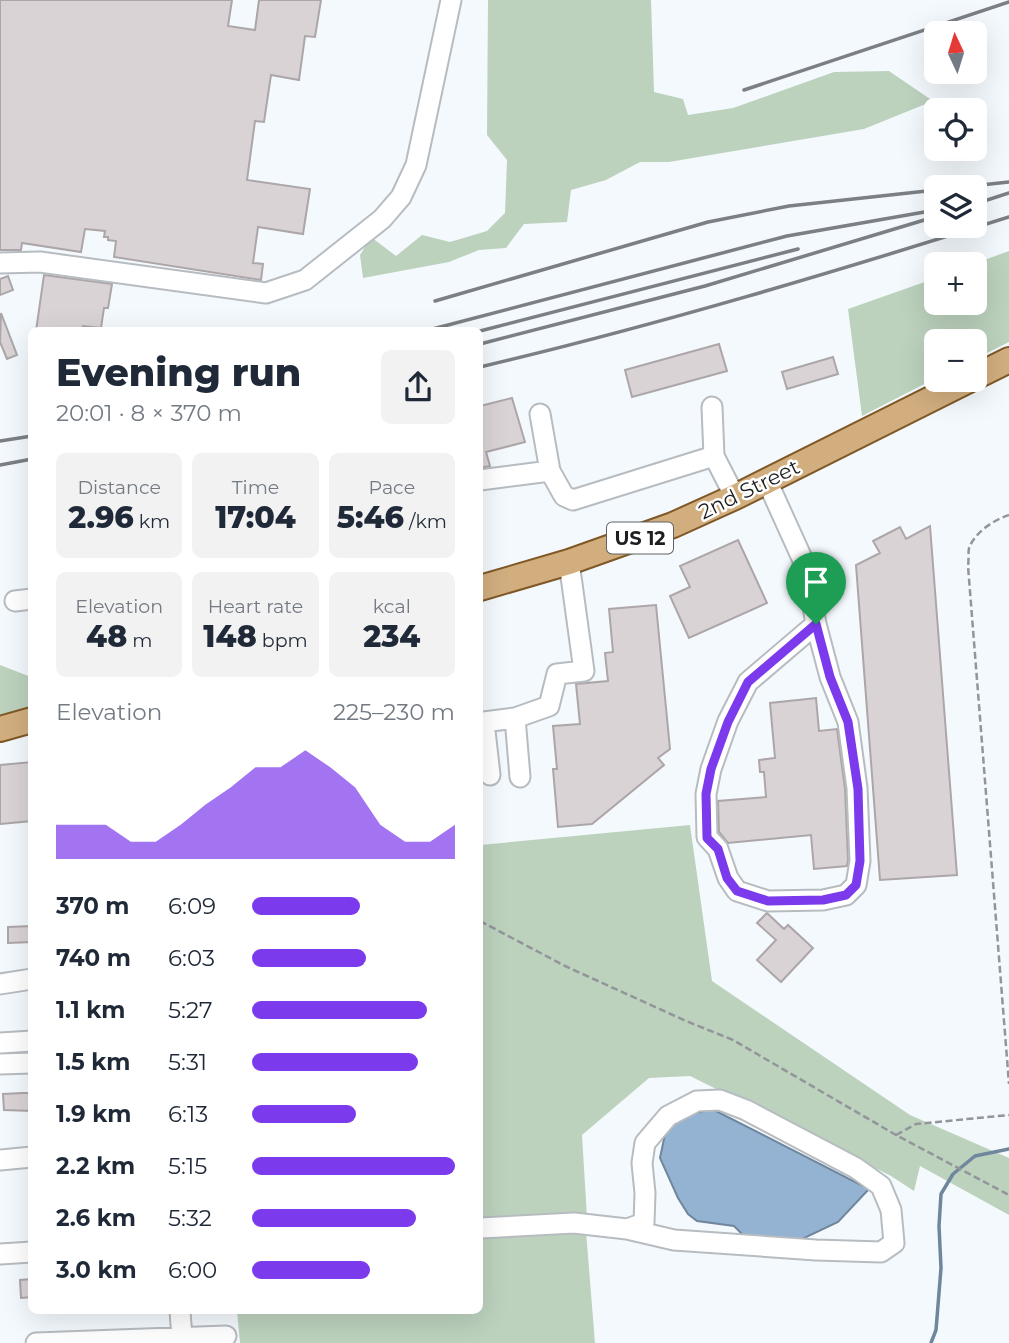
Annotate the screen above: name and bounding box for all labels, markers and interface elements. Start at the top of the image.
north arrow [924,21,987,84]
map controls [924,21,987,392]
button: locate [924,98,987,161]
button: layers [924,175,987,238]
button: + [924,252,987,315]
button: − [924,329,987,392]
text: Evening run [56,349,301,396]
button: share [381,350,455,424]
text: 20:01 · 8 × 370 m [56,399,242,427]
street label: 2nd Street [694,454,804,524]
text: Distance [77,476,161,499]
text: Time [232,476,279,499]
text: Pace [369,476,415,499]
text: 2.96 [68,499,134,536]
text: 17:04 [215,499,296,536]
text: 5:46 [337,499,404,536]
text: km [134,510,170,533]
text: /km [404,510,447,533]
road number: US 12 [607,523,673,554]
pin [786,552,846,624]
icon: arrive [797,563,835,601]
text: Elevation [75,595,163,618]
text: Heart rate [208,595,303,618]
text: kcal [373,595,411,618]
text: 48 [86,618,127,655]
text: 148 [203,618,257,655]
text: 234 [363,618,420,655]
text: m [127,629,152,652]
text: bpm [257,629,308,652]
text: Elevation [56,698,162,726]
text: 225–230 m [333,698,455,726]
text: 370 m [56,892,129,920]
text: 6:09 [168,892,216,920]
text: 740 m [56,944,131,972]
text: 6:03 [168,944,215,972]
text: 1.1 km [56,996,125,1024]
text: 5:27 [168,996,212,1024]
text: 1.5 km [56,1048,130,1076]
text: 5:31 [168,1048,207,1076]
text: 1.9 km [56,1100,131,1128]
text: 6:13 [168,1100,208,1128]
text: 2.2 km [56,1152,135,1180]
text: 5:15 [168,1152,207,1180]
text: 2.6 km [56,1204,136,1232]
text: 5:32 [168,1204,212,1232]
text: 3.0 km [56,1256,137,1284]
text: 6:00 [168,1256,217,1284]

